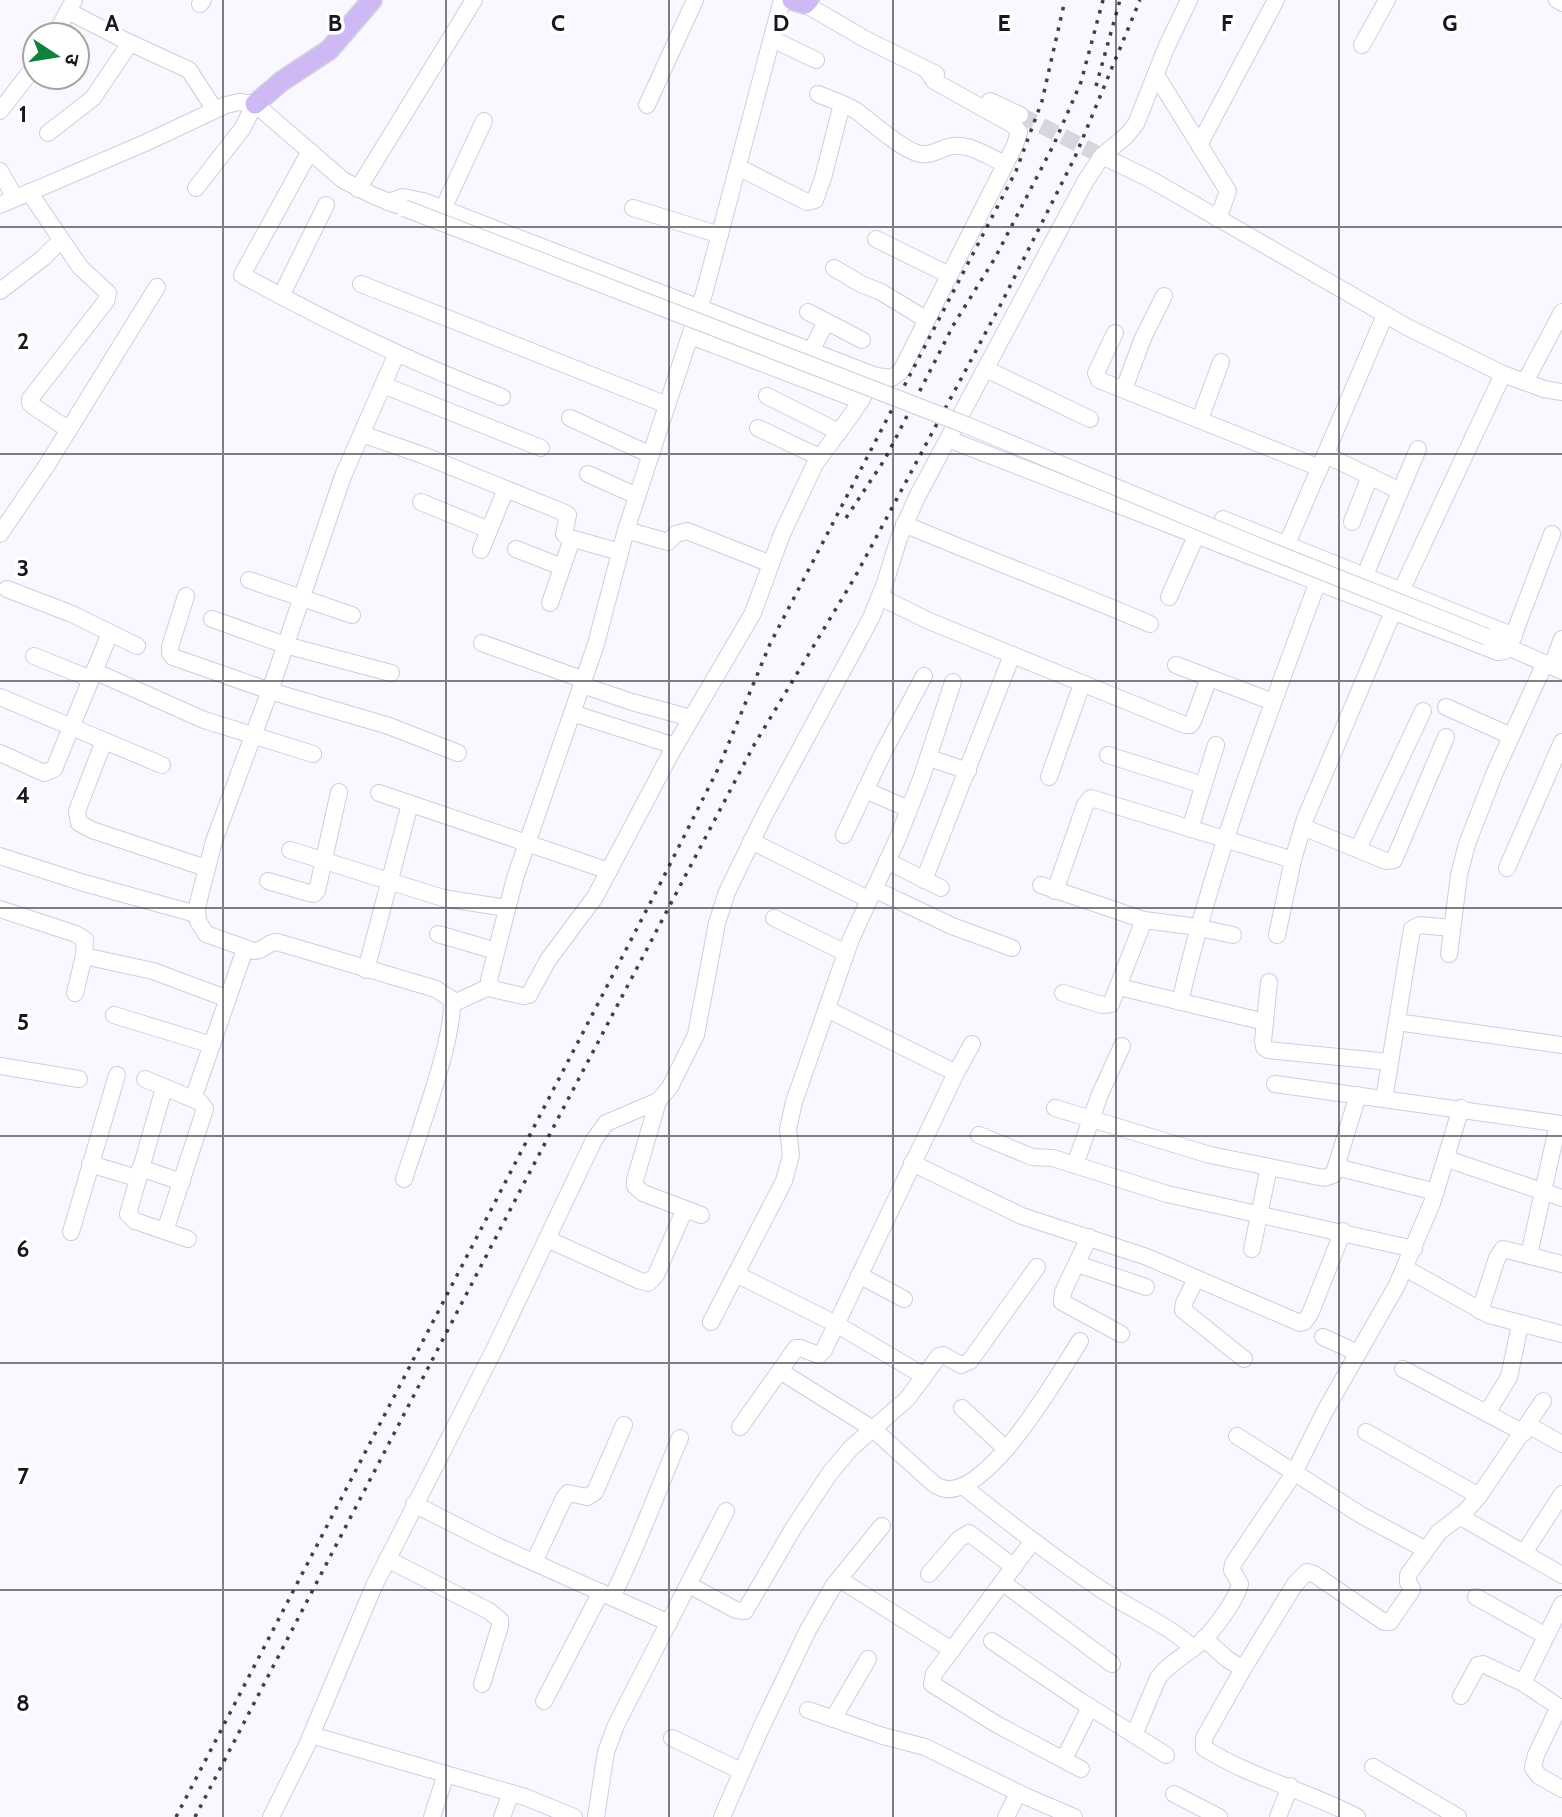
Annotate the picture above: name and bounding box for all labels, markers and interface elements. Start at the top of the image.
text: A [105,9,120,37]
text: B [328,9,342,37]
text: C [551,9,565,37]
text: D [773,9,789,37]
text: E [997,9,1011,37]
text: F [1221,9,1233,37]
text: G [1442,9,1458,37]
north arrow [21,21,91,91]
text: उ [60,52,85,68]
text: 1 [19,100,27,128]
text: 2 [17,327,29,355]
text: 3 [17,554,29,582]
text: 4 [16,781,30,809]
text: 5 [17,1008,29,1036]
text: 6 [17,1235,29,1263]
text: 7 [17,1462,29,1490]
text: 8 [16,1689,30,1717]

